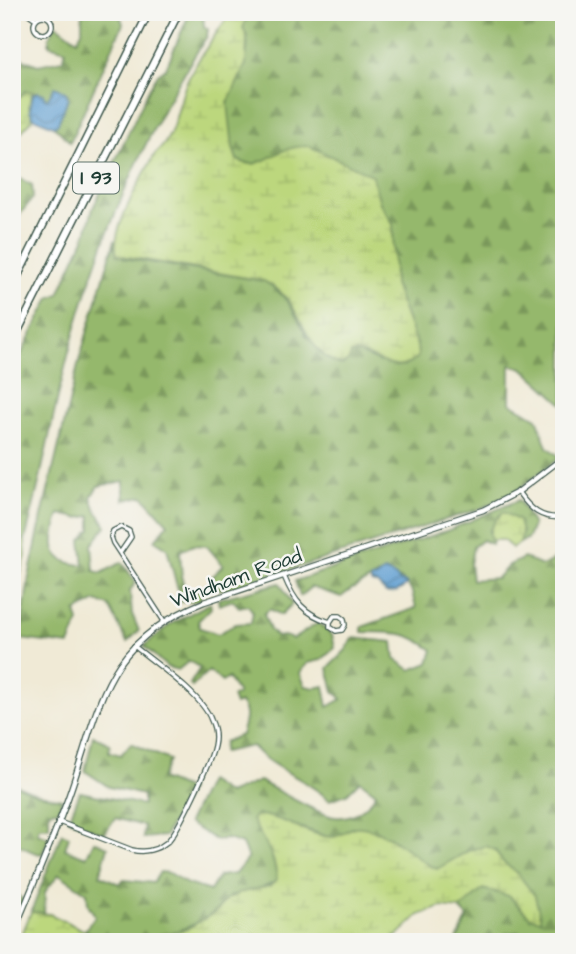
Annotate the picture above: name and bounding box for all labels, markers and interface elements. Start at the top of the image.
road number: I 93 [73,162,119,194]
street label: Windham Road [166,541,306,615]

